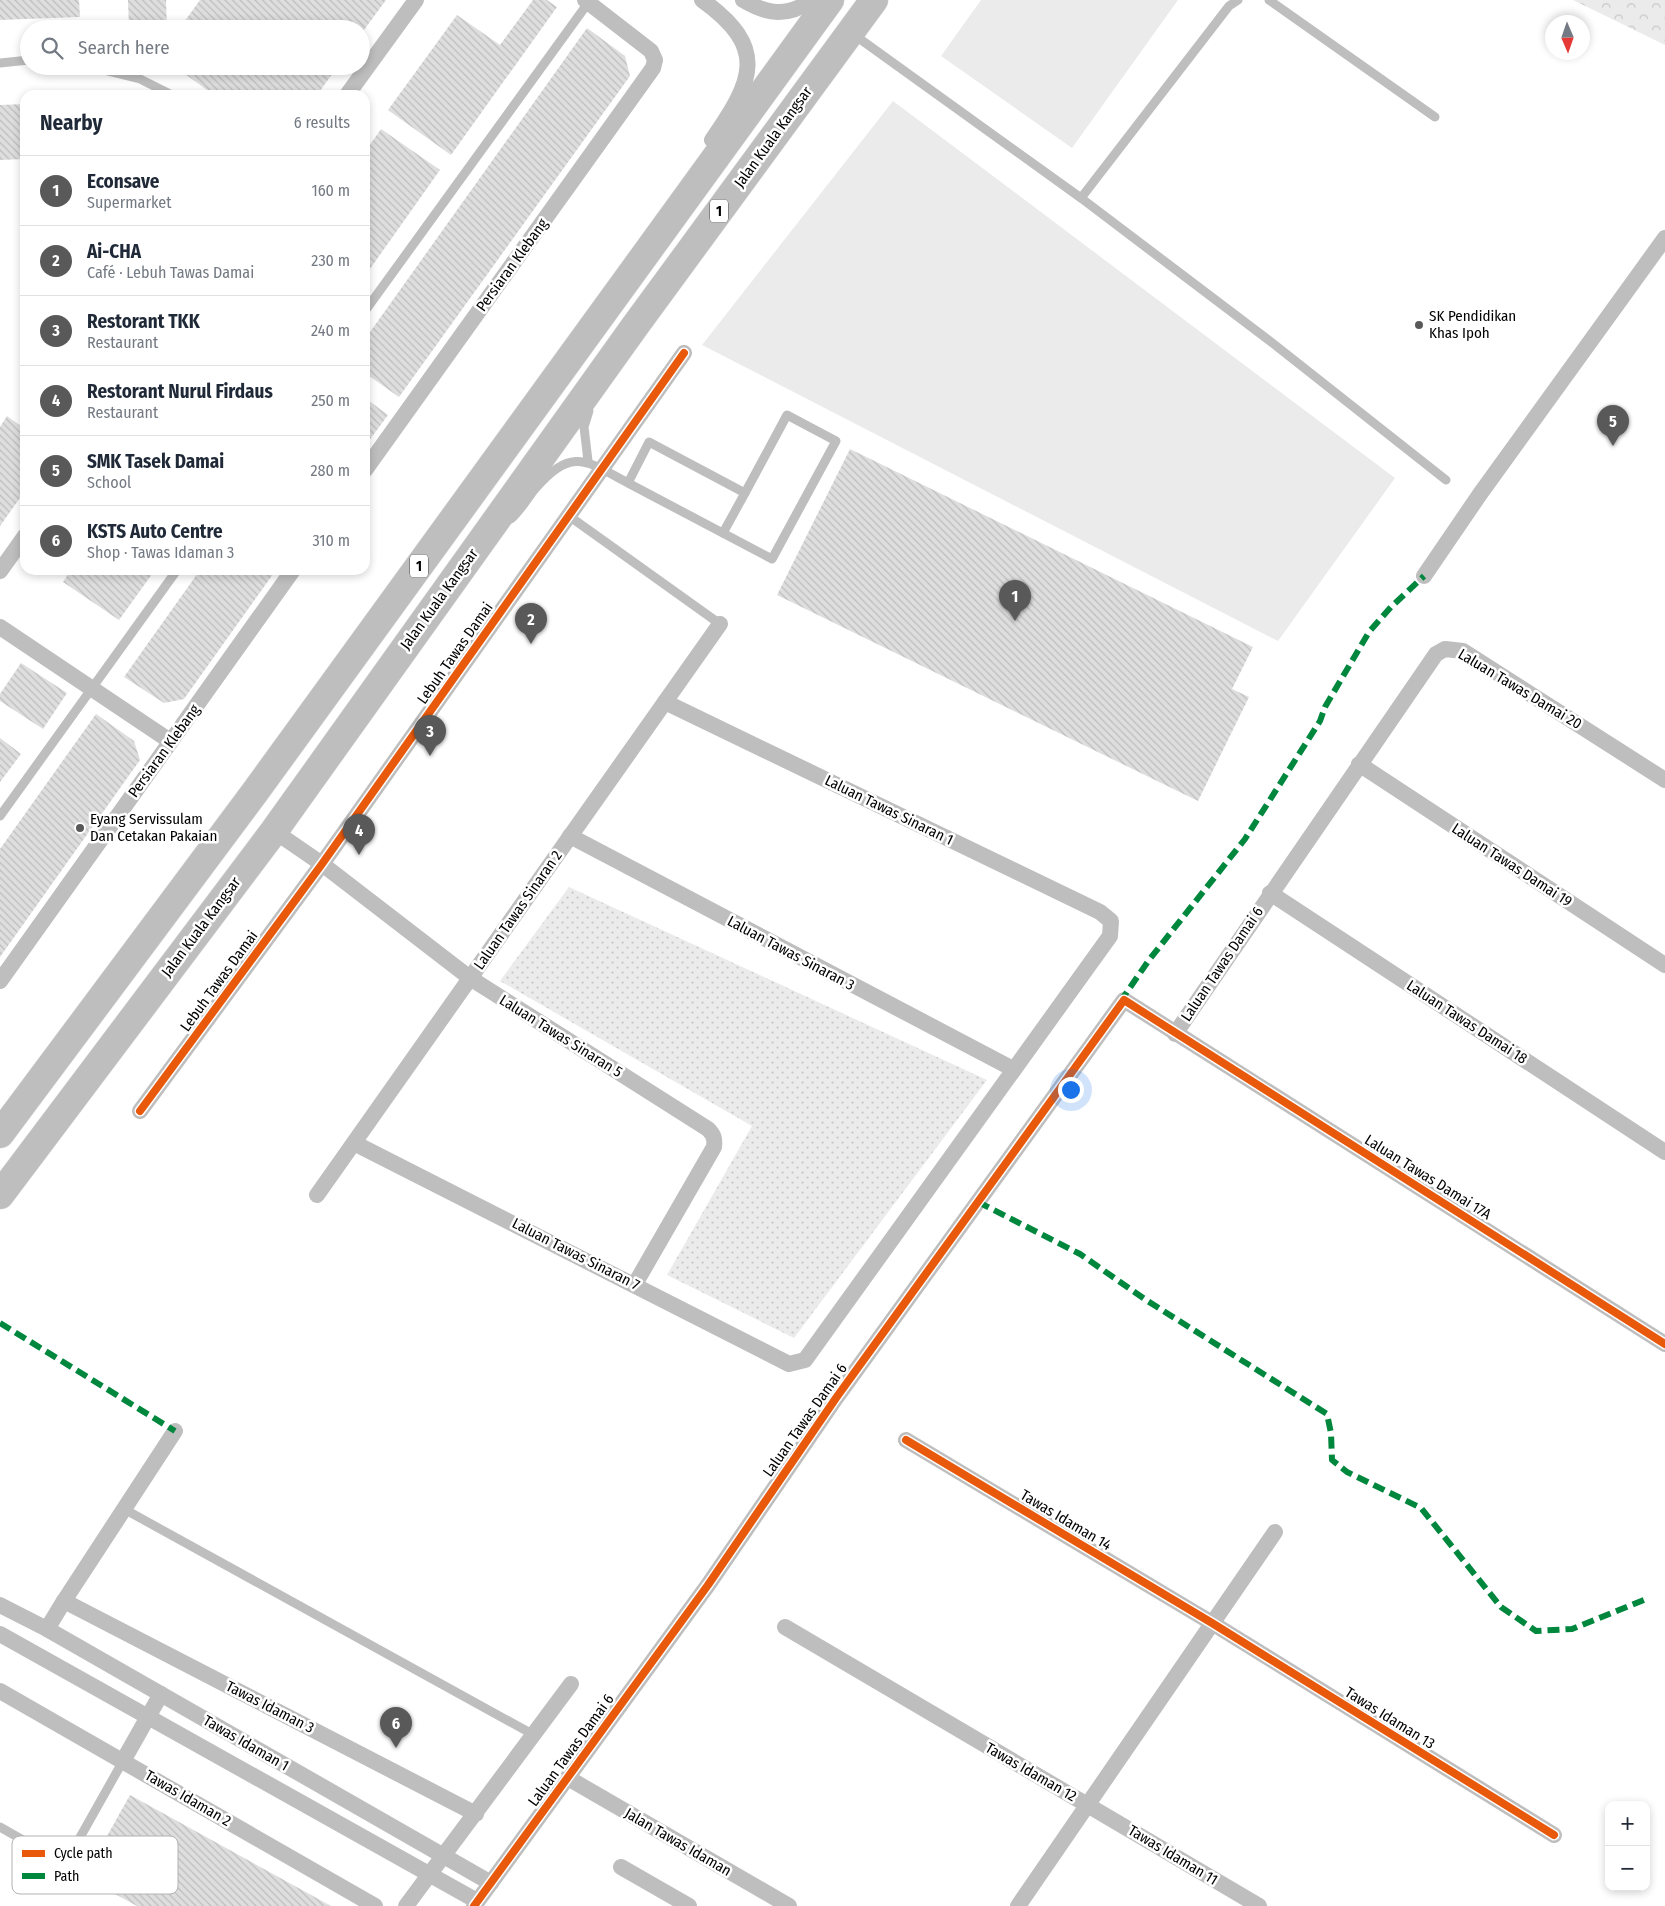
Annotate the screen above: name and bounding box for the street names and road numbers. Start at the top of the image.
street label: Jalan Kuala Kangsar [730,82,816,191]
road number: 1 [710,200,728,222]
street label: Persiaran Klebang [472,215,552,315]
street label: Jalan Kuala Kangsar [396,544,482,653]
road number: 1 [410,554,428,578]
street label: Lebuh Tawas Damai [413,599,497,707]
street label: Laluan Tawas Damai 20 [1455,645,1585,733]
street label: Persiaran Klebang [124,701,204,801]
street label: Laluan Tawas Sinaran 1 [822,771,956,849]
street label: Laluan Tawas Damai 19 [1448,819,1576,911]
street label: Laluan Tawas Sinaran 2 [470,847,566,973]
street label: Jalan Kuala Kangsar [158,873,245,981]
street label: Laluan Tawas Damai 6 [1177,903,1267,1025]
street label: Laluan Tawas Sinaran 3 [724,912,858,994]
street label: Lebuh Tawas Damai [176,927,262,1035]
street label: Laluan Tawas Damai 18 [1403,976,1531,1068]
street label: Laluan Tawas Sinaran 5 [496,991,626,1081]
street label: Laluan Tawas Damai 17A [1361,1131,1495,1223]
street label: Laluan Tawas Sinaran 7 [509,1214,643,1294]
street label: Laluan Tawas Damai 6 [759,1360,851,1480]
street label: Tawas Idaman 14 [1017,1486,1115,1554]
street label: Tawas Idaman 3 [223,1677,317,1737]
street label: Tawas Idaman 13 [1342,1683,1438,1753]
street label: Laluan Tawas Damai 6 [524,1690,618,1810]
street label: Tawas Idaman 1 [200,1711,292,1775]
street label: Tawas Idaman 12 [982,1739,1080,1806]
street label: Tawas Idaman 2 [142,1766,235,1830]
street label: Jalan Tawas Idaman [621,1804,735,1880]
street label: Tawas Idaman 11 [1125,1821,1221,1889]

